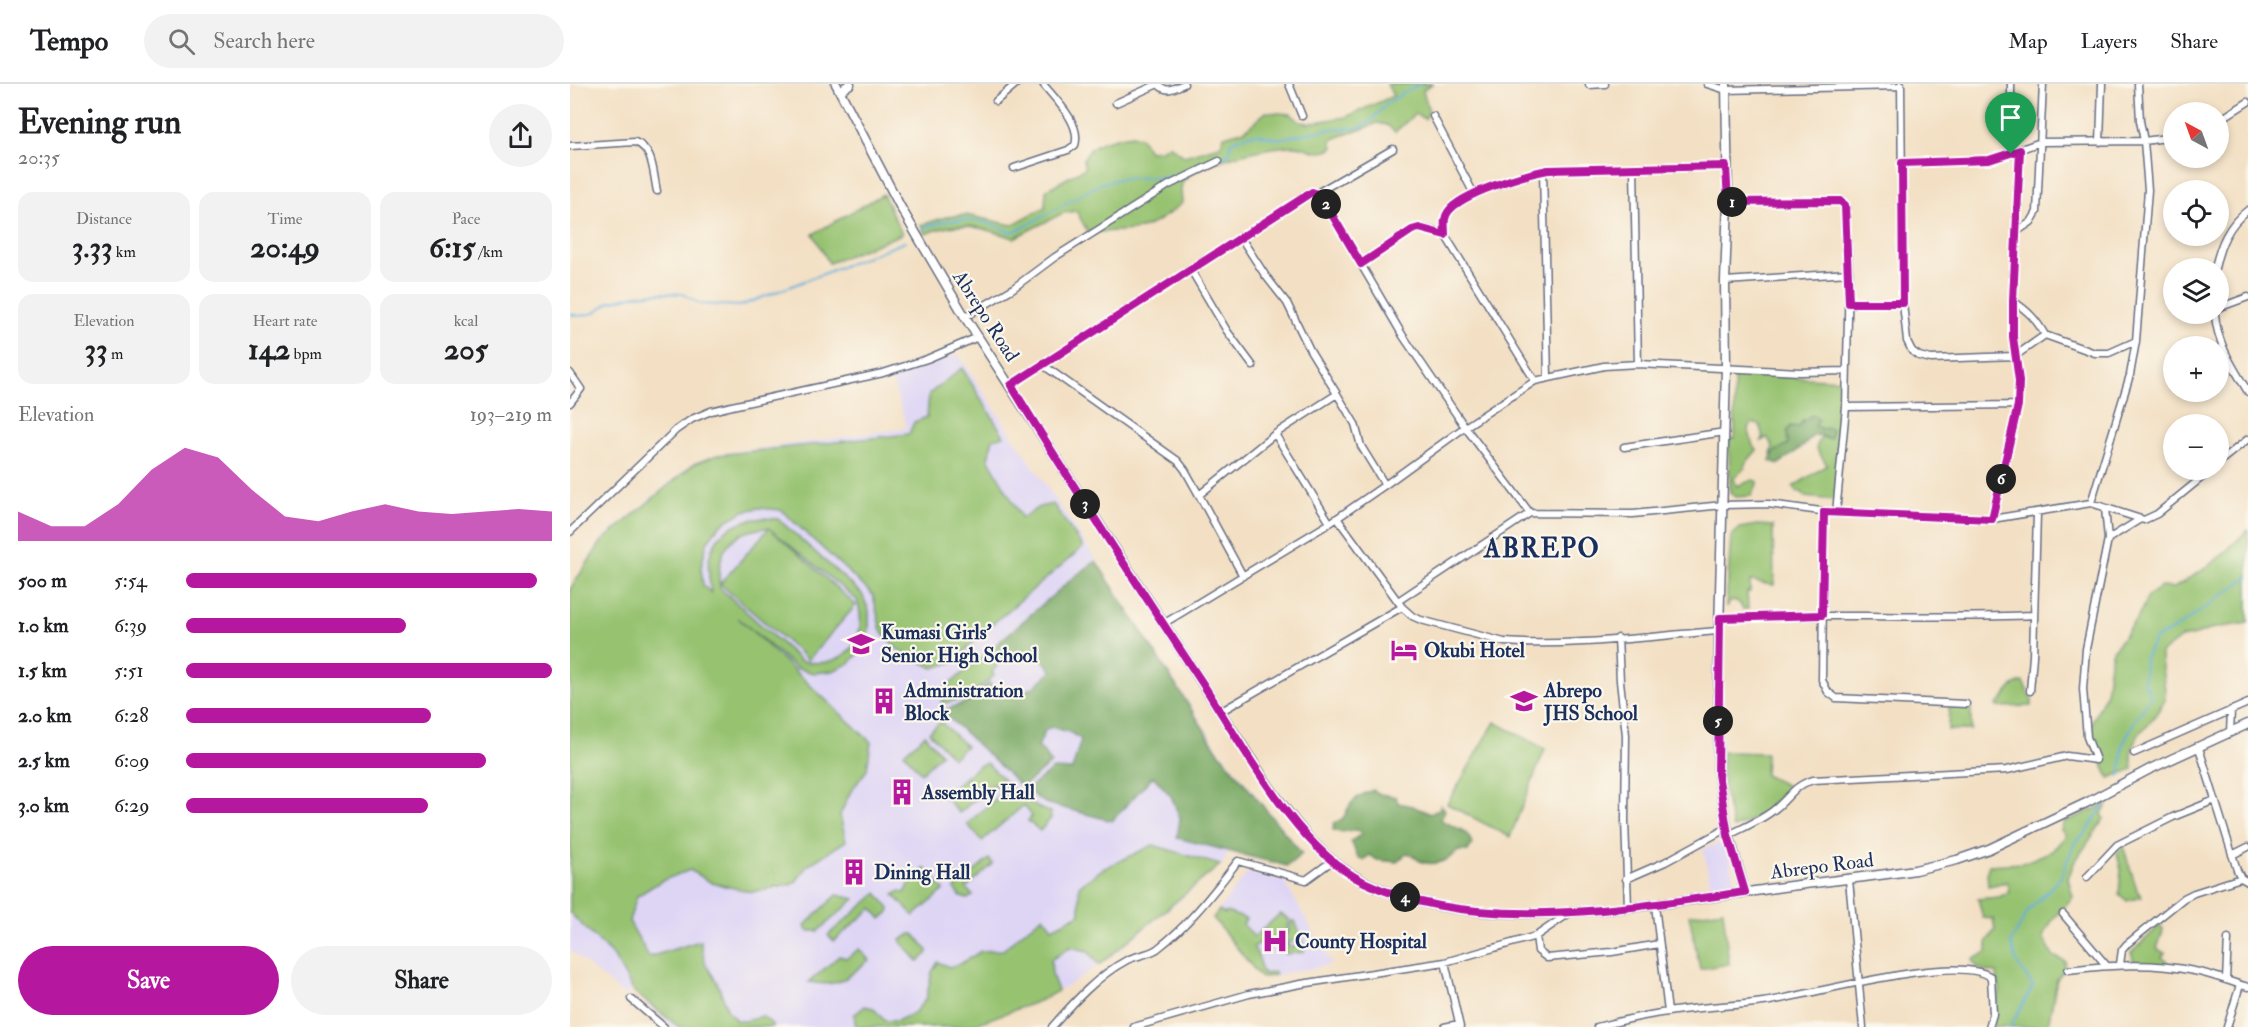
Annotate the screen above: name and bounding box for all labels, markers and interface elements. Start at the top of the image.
search box [144,14,564,68]
text: Tempo [30,24,108,59]
icon: search [165,25,198,58]
text: Search here [213,27,315,55]
text: Map [2008,28,2048,55]
text: Layers [2081,28,2137,55]
text: Share [2170,28,2218,55]
pin [1985,92,2036,154]
icon: arrive [1994,101,2027,134]
text: Evening run [18,102,181,143]
north arrow [2163,102,2229,168]
map controls [2163,102,2229,480]
button: share [489,104,552,167]
text: 20:35 [18,145,60,170]
button: locate [2163,180,2229,246]
pin: 1 [1717,187,1747,217]
pin: 2 [1311,189,1341,219]
text: 1 [1729,192,1735,212]
text: 2 [1322,194,1330,214]
text: Distance [76,209,132,229]
text: Time [268,209,302,229]
text: Pace [452,209,480,229]
text: 3.33 [72,229,112,266]
text: 20:49 [250,229,320,266]
text: 6:15 [429,229,475,266]
text: km [112,242,136,262]
text: /km [475,242,503,262]
button: layers [2163,258,2229,324]
street label: Abrepo Road [946,265,1025,367]
text: Elevation [74,311,134,331]
text: Heart rate [252,311,318,331]
text: kcal [454,311,478,331]
text: 33 [85,331,108,368]
text: 142 [248,331,290,368]
text: 205 [444,331,488,368]
button: + [2163,336,2229,402]
text: m [108,344,123,364]
text: bpm [290,344,322,364]
text: Elevation [18,402,94,427]
text: 193–219 m [470,402,552,427]
button: − [2163,414,2229,480]
pin: 6 [1986,464,2016,494]
text: 6 [1997,469,2005,489]
pin: 3 [1070,489,1100,519]
text: 3 [1082,494,1088,514]
district label: ABREPO [1483,533,1600,565]
text: 500 m [18,568,67,593]
text: 5:54 [114,568,147,593]
text: 1.0 km [18,613,69,638]
text: 6:39 [114,613,147,638]
place label: Kumasi Girls' Senior High School [881,620,1038,669]
school or university icon: Kumasi Girls' Senior High School [846,629,876,659]
hotel icon: Okubi Hotel [1389,635,1419,665]
place label: Okubi Hotel [1424,638,1526,663]
text: 1.5 km [18,658,67,683]
text: 5:51 [114,658,144,683]
place label: Administration Block [903,678,1024,726]
place label: Abrepo JHS School [1543,678,1639,726]
building icon: Administration Block [869,686,899,716]
school or university icon: Abrepo JHS School [1509,686,1539,716]
text: 2.0 km [18,703,72,728]
text: 6:28 [114,703,149,728]
pin: 5 [1703,706,1733,736]
text: 5 [1714,711,1722,731]
text: 2.5 km [18,748,70,773]
text: 6:09 [114,748,150,773]
building icon: Assembly Hall [887,777,917,807]
place label: Assembly Hall [921,780,1036,806]
text: 3.0 km [18,793,69,818]
text: 6:29 [114,793,149,818]
street label: Abrepo Road [1768,847,1875,886]
building icon: Dining Hall [839,857,869,887]
place label: Dining Hall [874,860,971,886]
pin: 4 [1390,882,1420,912]
text: 4 [1401,887,1409,907]
hospital icon: County Hospital [1260,926,1290,956]
place label: County Hospital [1295,929,1428,955]
button: Save [18,946,279,1015]
button: Share [291,946,552,1015]

